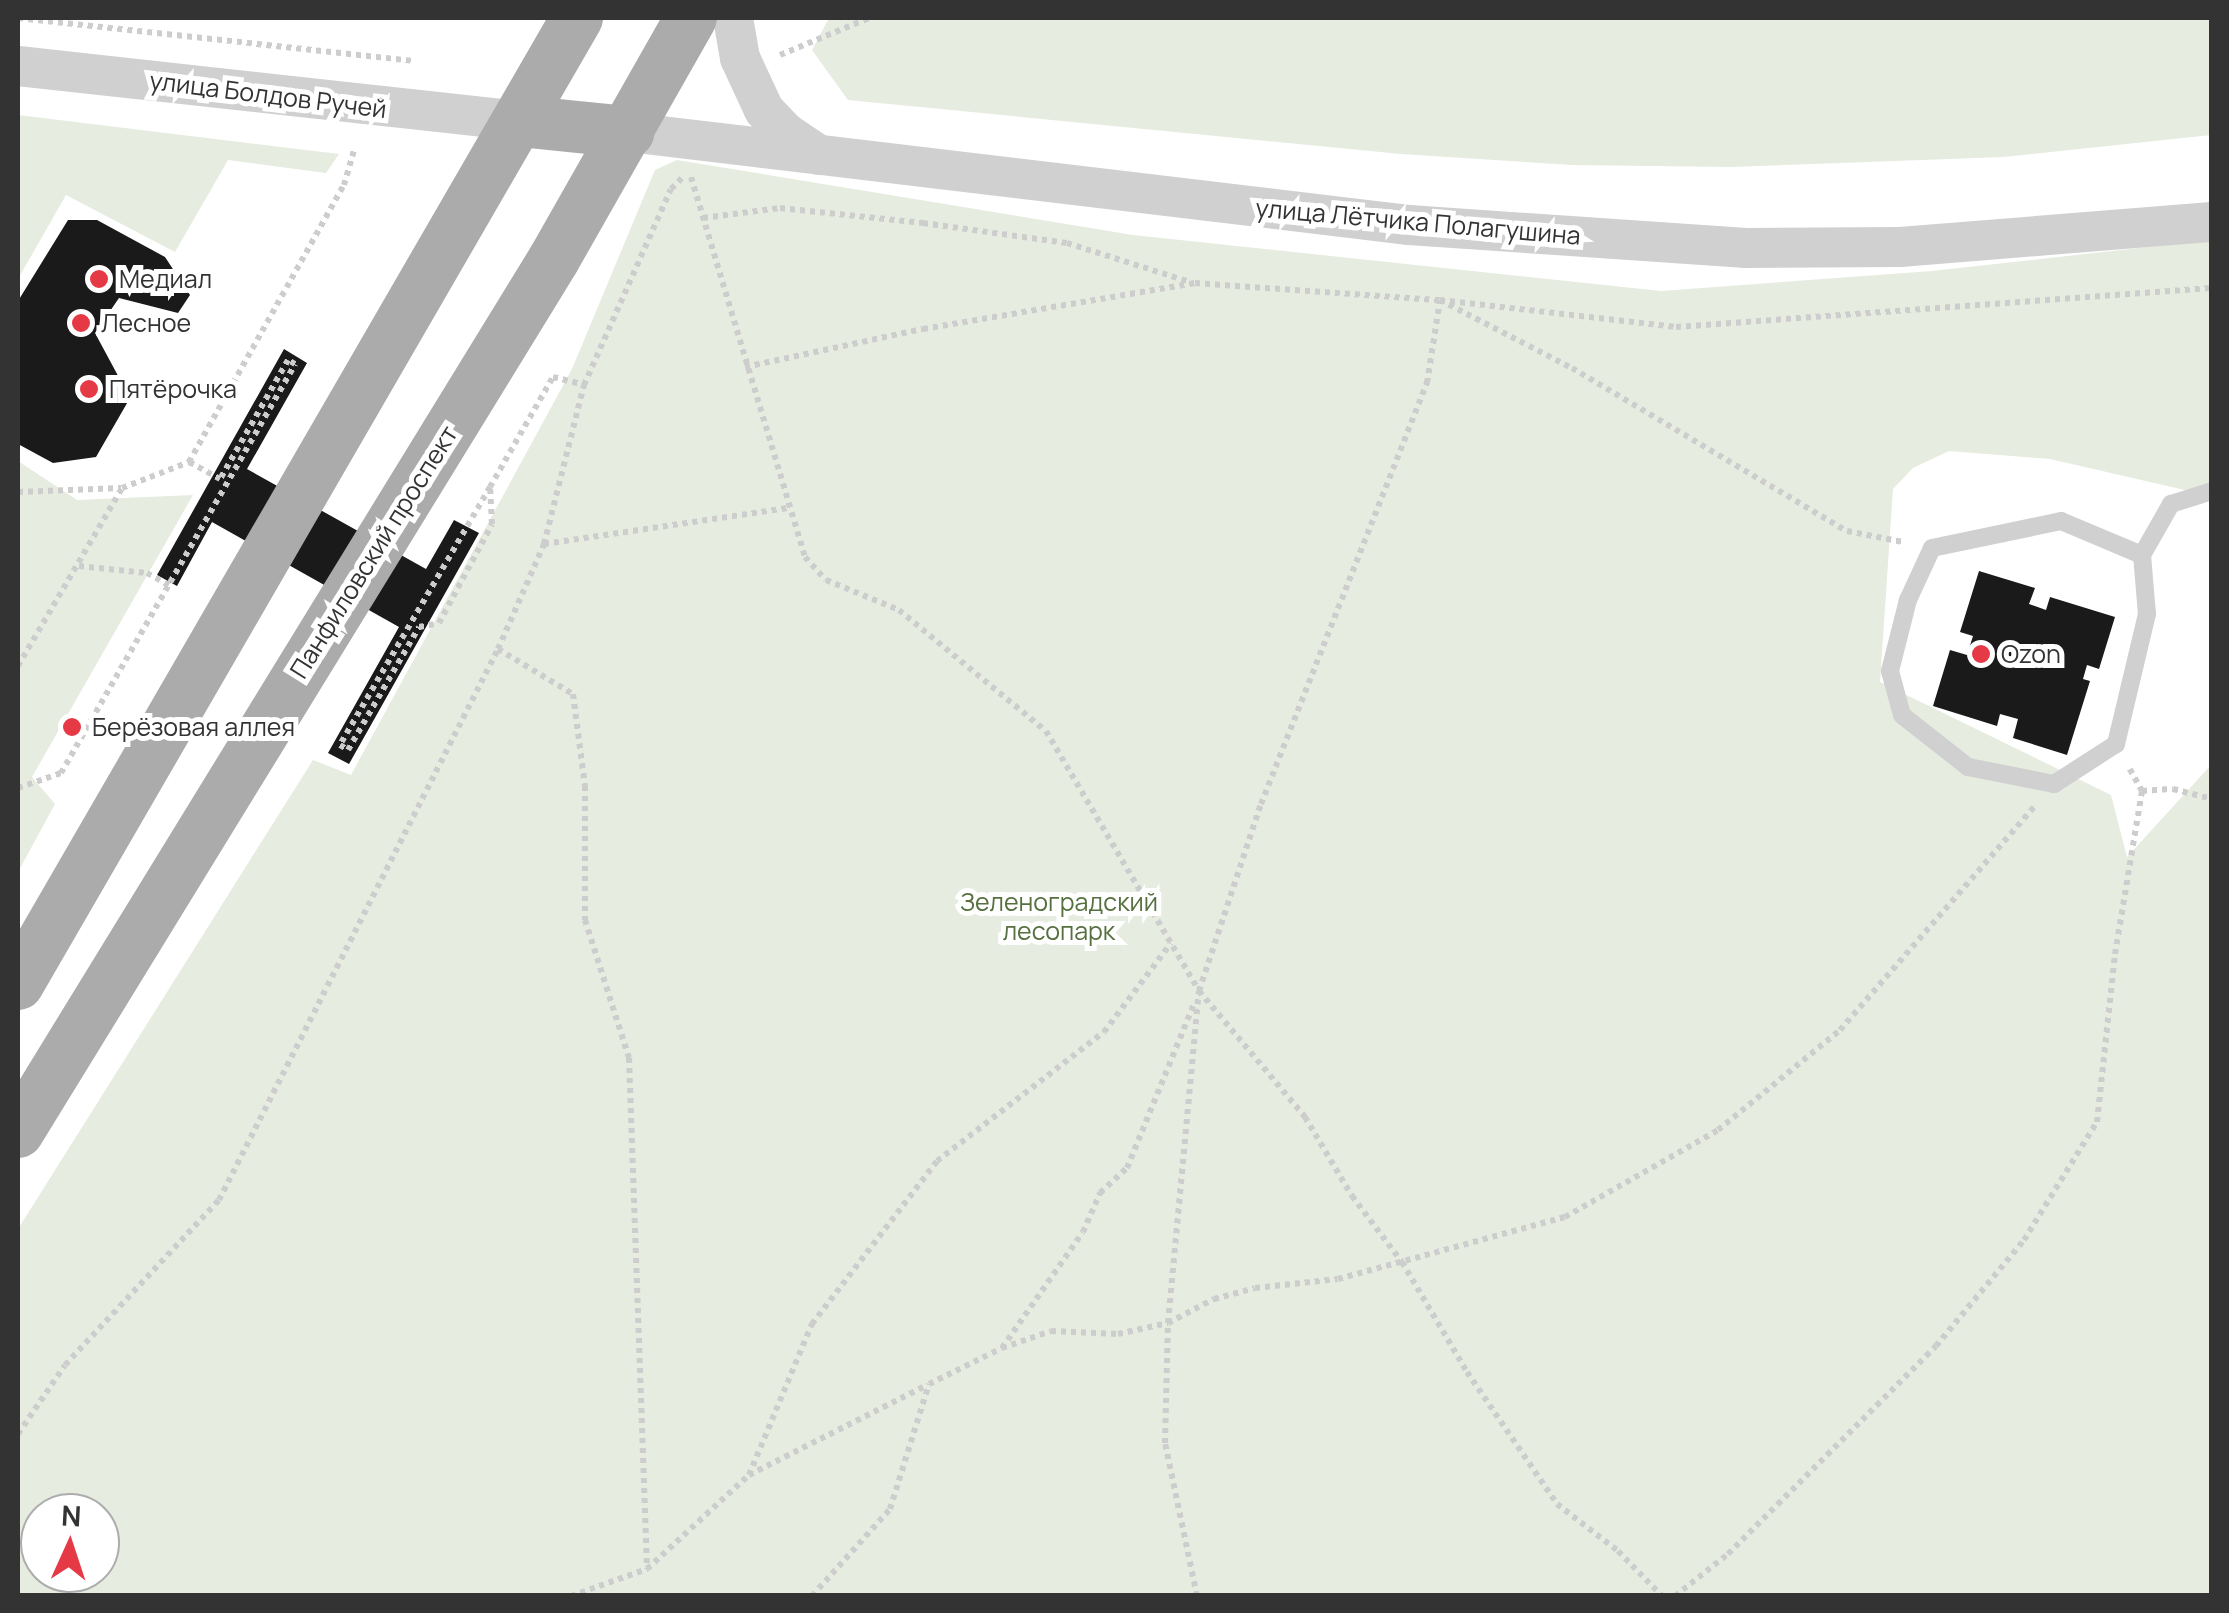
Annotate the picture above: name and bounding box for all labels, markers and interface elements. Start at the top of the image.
street label: улица Болдов Ручей [148,66,388,124]
street label: улица Лётчика Полагушина [1254,193,1582,251]
place label: Медиал [119,264,212,294]
marker: Медиал [88,268,110,290]
place label: Лесное [101,308,191,338]
marker: Лесное [70,312,92,334]
place label: Пятёрочка [109,374,237,404]
marker: Пятёрочка [78,378,100,400]
street label: Панфиловский проспект [284,420,464,684]
place label: Ozon [2001,639,2061,669]
marker: Ozon [1970,643,1992,665]
place label: Берёзовая аллея [92,712,295,742]
marker: Берёзовая аллея [61,716,83,738]
park label: Зеленоградский лесопарк [960,888,1158,947]
north arrow [20,1493,120,1593]
text: N [60,1496,82,1535]

